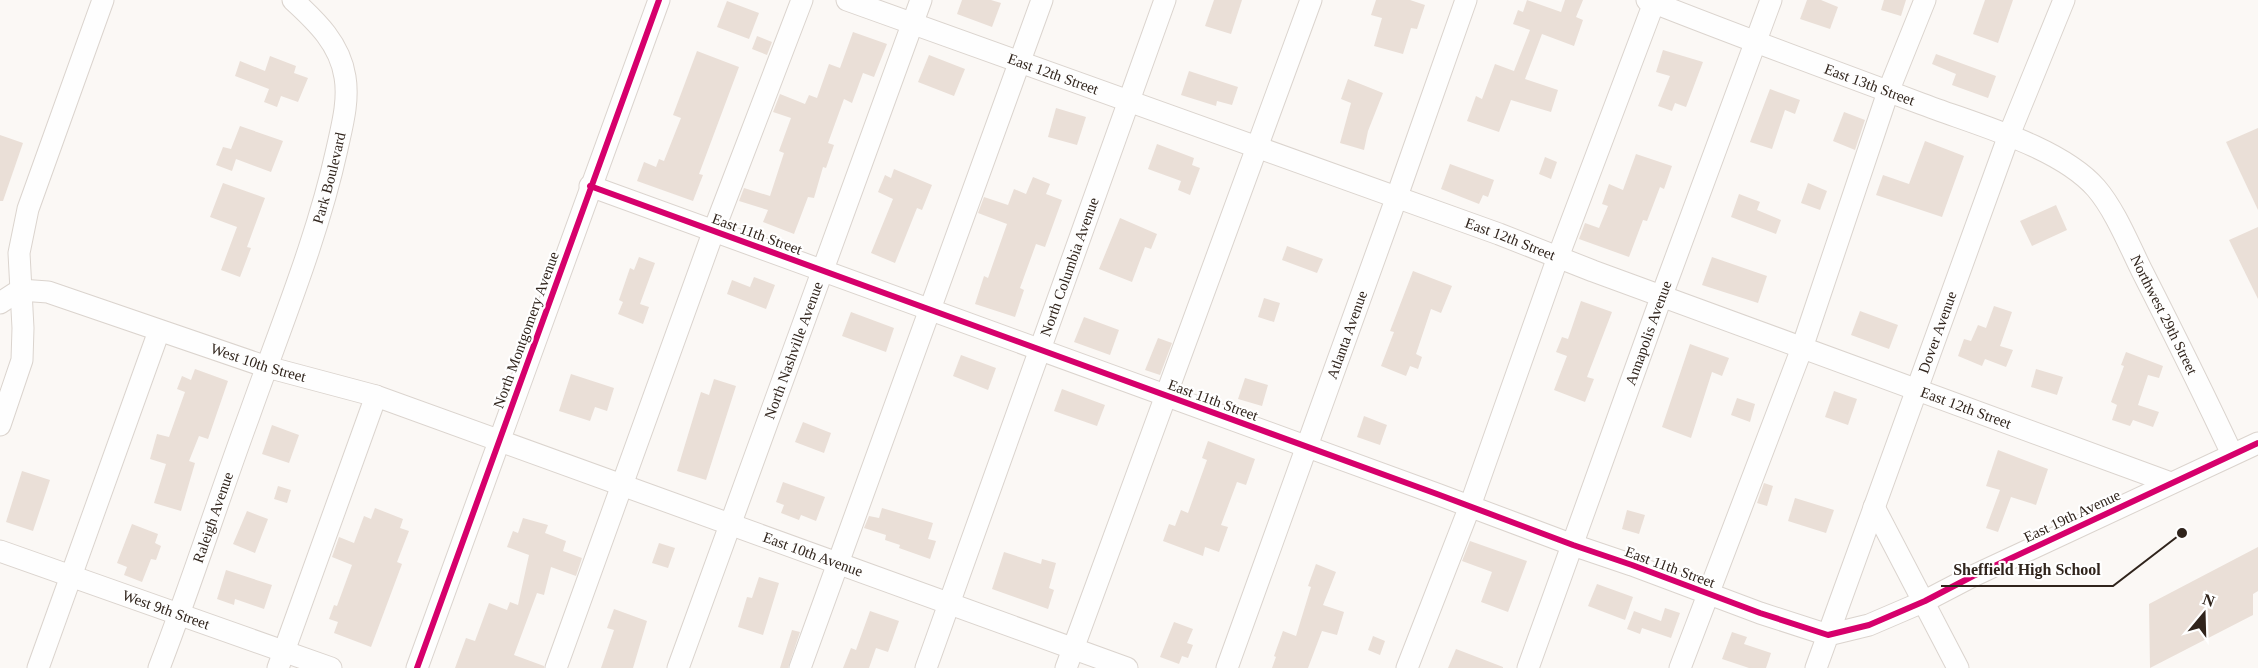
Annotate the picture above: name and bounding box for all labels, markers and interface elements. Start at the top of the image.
street label: East 12th Street [1006,50,1101,98]
street label: East 13th Street [1822,61,1918,109]
street label: Park Boulevard [310,130,349,226]
street label: North Columbia Avenue [1037,195,1102,339]
street label: East 11th Street [710,210,805,258]
street label: East 12th Street [1463,215,1558,264]
street label: North Montgomery Avenue [490,249,562,411]
street label: Northwest 29th Street [2127,252,2201,378]
street label: Annapolis Avenue [1622,278,1675,388]
street label: North Nashville Avenue [761,279,826,421]
street label: Atlanta Avenue [1324,288,1370,381]
street label: Dover Avenue [1915,289,1960,375]
street label: West 10th Street [209,340,308,385]
street label: East 11th Street [1166,376,1261,424]
street label: East 12th Street [1919,384,2014,432]
street label: Raleigh Avenue [190,469,236,565]
street label: East 19th Avenue [2021,486,2123,545]
street label: East 10th Avenue [761,529,865,580]
street label: East 11th Street [1623,543,1718,591]
callout: Sheffield High School [1941,552,2113,586]
text: Sheffield High School [1953,561,2101,579]
north arrow [2174,584,2234,644]
street label: West 9th Street [120,587,212,633]
text: N [2200,590,2217,610]

